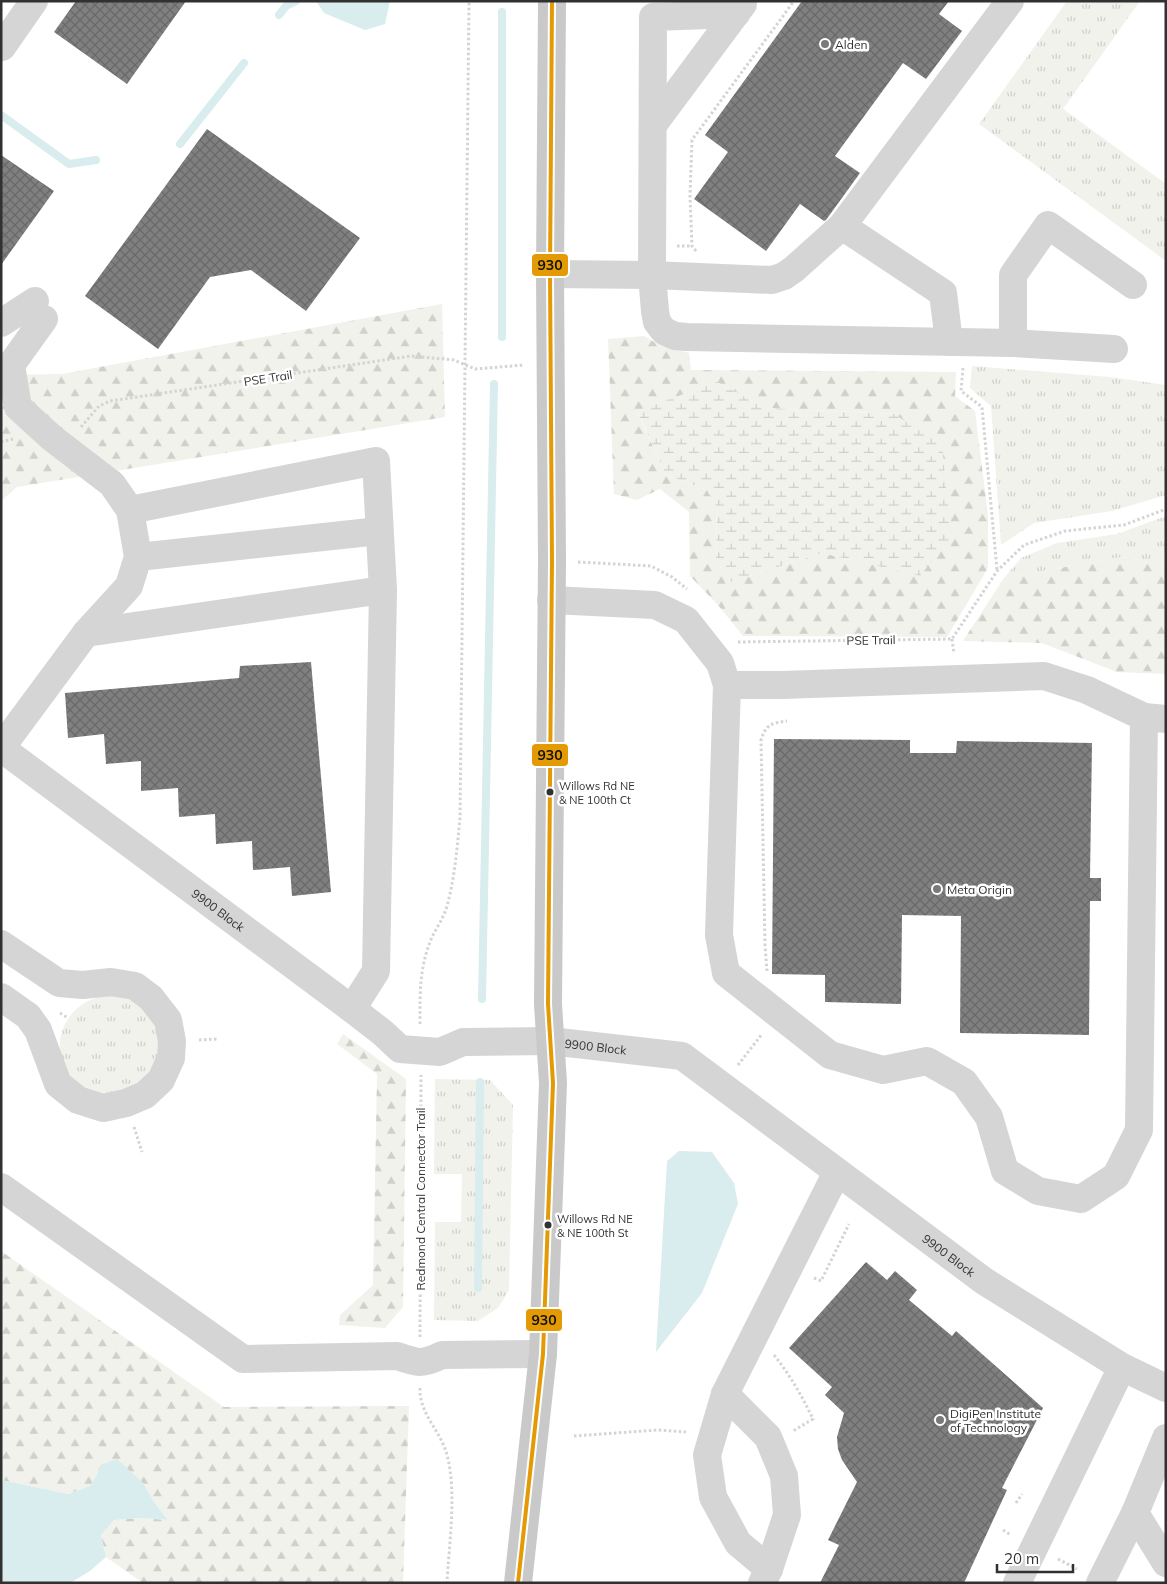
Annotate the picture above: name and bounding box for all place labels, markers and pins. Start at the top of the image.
place label: Alden [835,37,867,52]
marker: Alden [819,38,831,50]
place label: Willows Rd NE & NE 100th Ct [559,779,635,807]
marker: Willows Rd NE & NE 100th Ct [545,787,555,797]
place label: Meta Origin [947,882,1012,897]
marker: Meta Origin [931,883,943,895]
place label: Willows Rd NE & NE 100th St [557,1212,633,1240]
marker: Willows Rd NE & NE 100th St [543,1220,553,1230]
place label: DigiPen Institute of Technology [950,1406,1041,1435]
marker: DigiPen Institute of Technology [934,1414,946,1426]

